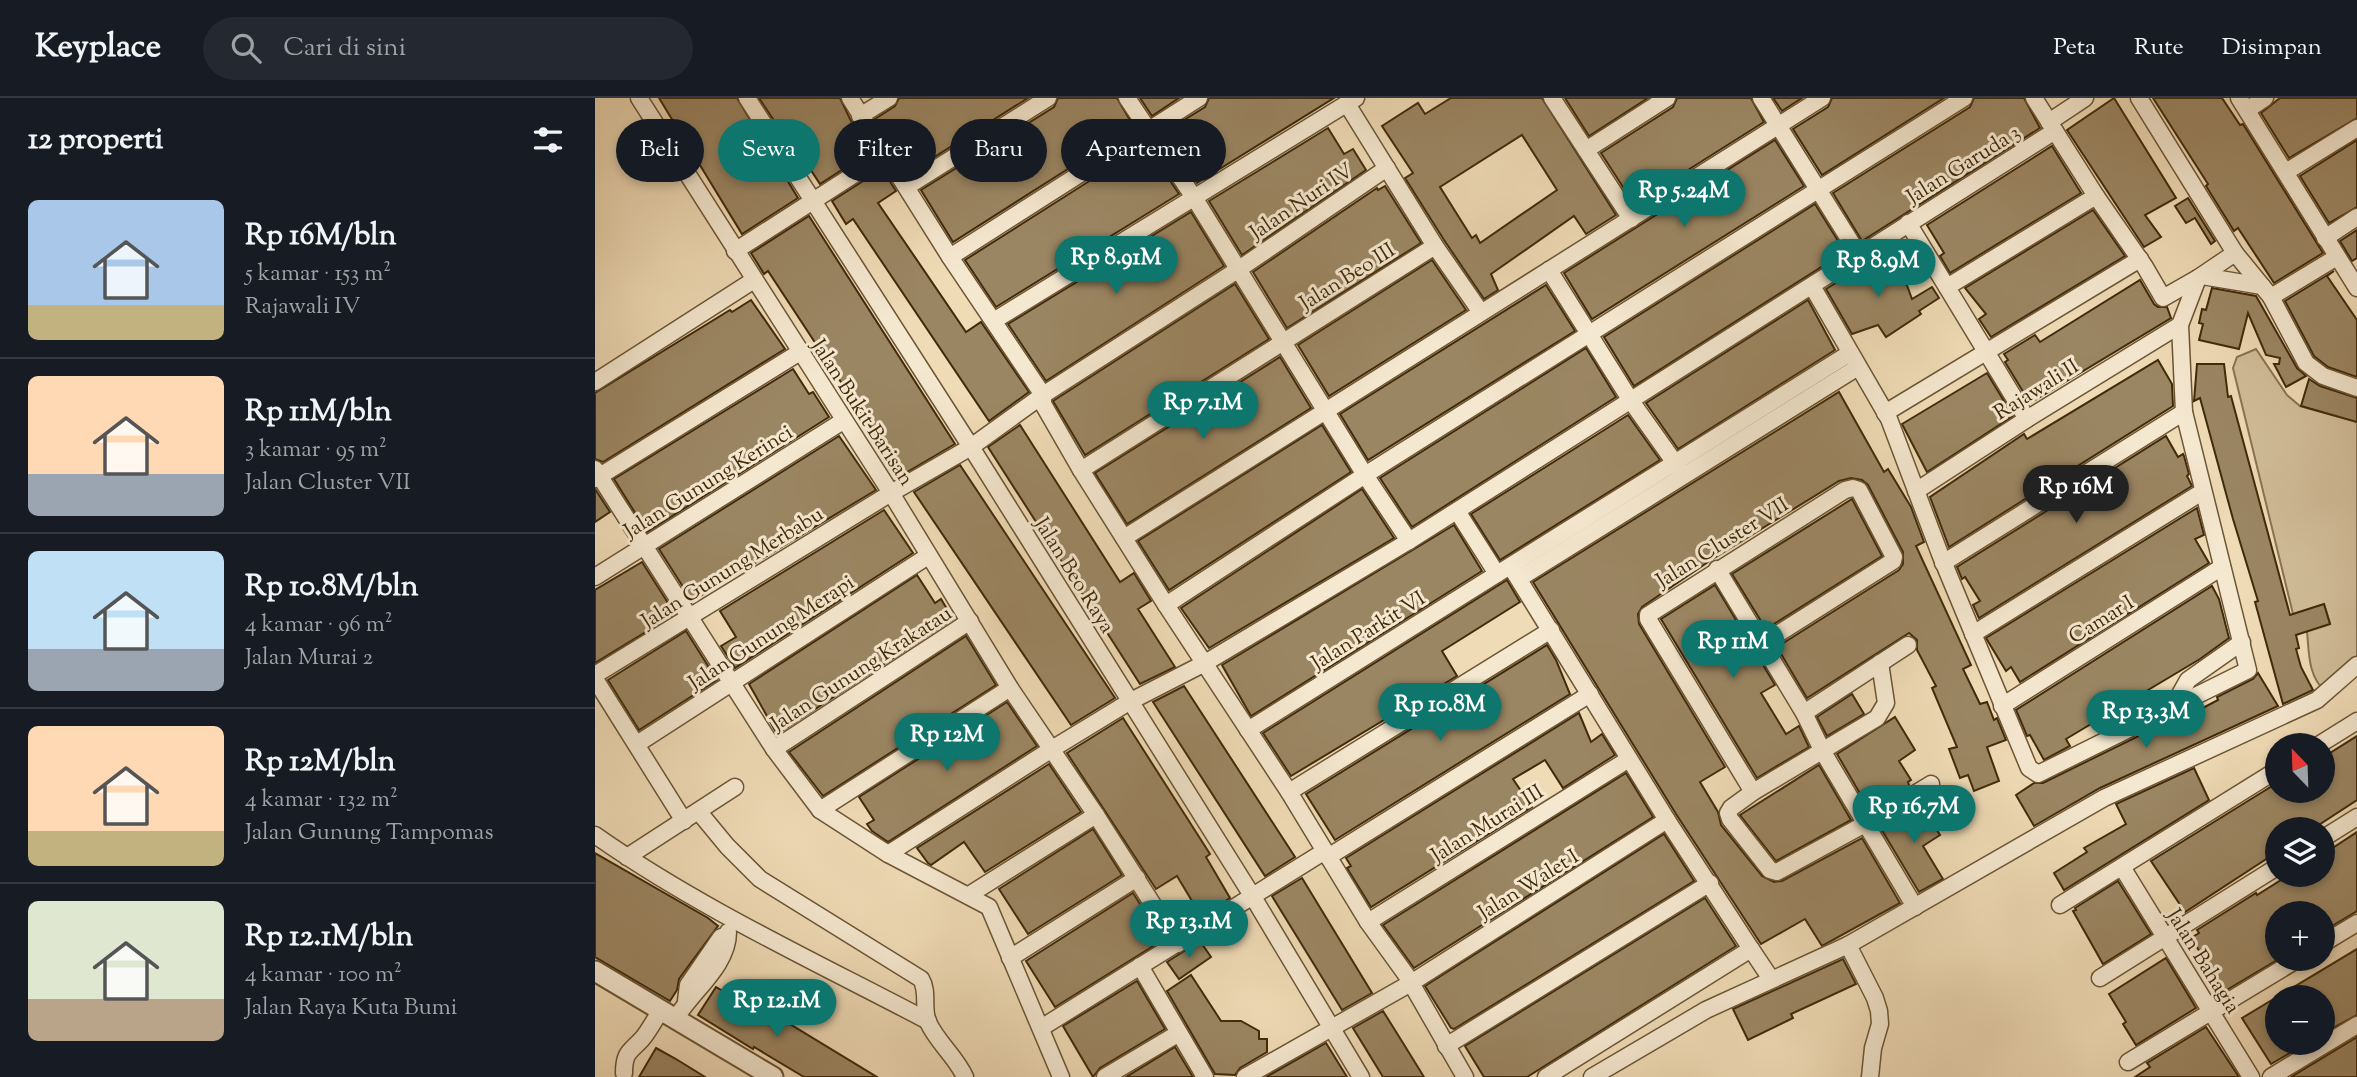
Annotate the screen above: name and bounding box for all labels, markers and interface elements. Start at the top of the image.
search box [203,17,693,80]
text: Keyplace [35,24,161,72]
icon: search [227,29,265,67]
text: Cari di sini [283,30,406,67]
text: Peta [2053,31,2096,65]
text: Rute [2134,31,2184,65]
text: Disimpan [2222,31,2322,65]
text: 12 properti [28,119,163,162]
chip: Beli [616,119,704,182]
chip: Sewa [718,119,820,182]
chip: Filter [834,119,936,182]
chip: Baru [950,119,1047,182]
chip: Apartemen [1061,119,1226,182]
street label: Jalan Garuda 3 [1900,119,2027,213]
icon: filters [529,121,567,159]
street label: Jalan Nuri IV [1244,157,1360,249]
pin: Rp 5.24M [1612,170,1756,229]
text: Rp 5.24M [1638,175,1730,208]
text: Rp 16M/bln [245,215,396,258]
icon: home [84,228,168,312]
pin: Rp 8.91M [1044,236,1188,296]
street label: Jalan Beo III [1294,236,1402,320]
pin: Rp 8.9M [1813,240,1943,299]
text: Rp 8.91M [1071,242,1161,275]
text: Rp 8.9M [1837,245,1919,278]
text: 5 kamar · 153 m² [245,258,391,291]
text: Rajawali IV [245,291,360,324]
street label: Jalan Bukit Barisan [802,333,920,492]
street label: Rajawali II [1989,353,2085,429]
pin: Rp 7.1M [1138,382,1268,441]
text: Rp 7.1M [1163,387,1243,420]
text: Rp 11M/bln [245,391,392,434]
icon: home [84,404,168,488]
street label: Jalan Gunung Kerinci [618,418,799,547]
text: 3 kamar · 95 m² [245,434,387,467]
pin: Rp 16M [2019,466,2133,525]
text: Jalan Cluster VII [245,467,411,500]
text: Rp 16M [2039,471,2113,504]
street label: Jalan Cluster VII [1650,491,1795,597]
street label: Jalan Gunung Merbabu [635,500,830,638]
street label: Jalan Beo Raya [1025,511,1121,640]
text: Rp 10.8M/bln [245,566,419,609]
street label: Jalan Gunung Merapi [682,569,861,699]
icon: home [84,579,168,663]
street label: Jalan Parkit VI [1305,585,1432,679]
street label: Camar I [2063,589,2141,653]
street label: Jalan Gunung Krakatau [765,600,959,740]
text: 4 kamar · 96 m² [245,609,392,642]
pin: Rp 11M [1676,620,1790,680]
text: Rp 11M [1698,626,1768,659]
text: Jalan Murai 2 [245,642,373,675]
pin: Rp 10.8M [1368,684,1512,743]
text: Rp 10.8M [1394,689,1486,722]
pin: Rp 13.3M [2074,690,2218,750]
text: Rp 13.3M [2102,696,2190,729]
pin: Rp 12M [890,714,1004,773]
text: Rp 12M [910,719,984,752]
north arrow [2265,733,2335,803]
map controls [2265,733,2335,1055]
text: Rp 12M/bln [245,741,396,784]
icon: home [84,754,168,838]
street label: Jalan Murai III [1425,778,1550,872]
text: 4 kamar · 132 m² [245,784,398,817]
pin: Rp 16.7M [1842,786,1986,845]
text: Rp 16.7M [1869,791,1959,824]
text: Jalan Gunung Tampomas [245,817,494,850]
button: layers [2265,817,2335,887]
street label: Jalan Walet I [1472,843,1585,929]
pin: Rp 13.1M [1117,900,1261,960]
button: + [2265,901,2335,971]
street label: Jalan Bahagia [2158,903,2247,1021]
text: Rp 13.1M [1146,906,1232,939]
text: Rp 12.1M/bln [245,916,413,959]
icon: home [84,929,168,1013]
text: 4 kamar · 100 m² [245,959,402,992]
pin: Rp 12.1M [705,979,849,1039]
text: Rp 12.1M [733,985,821,1018]
button: − [2265,985,2335,1055]
text: Jalan Raya Kuta Bumi [245,992,457,1025]

